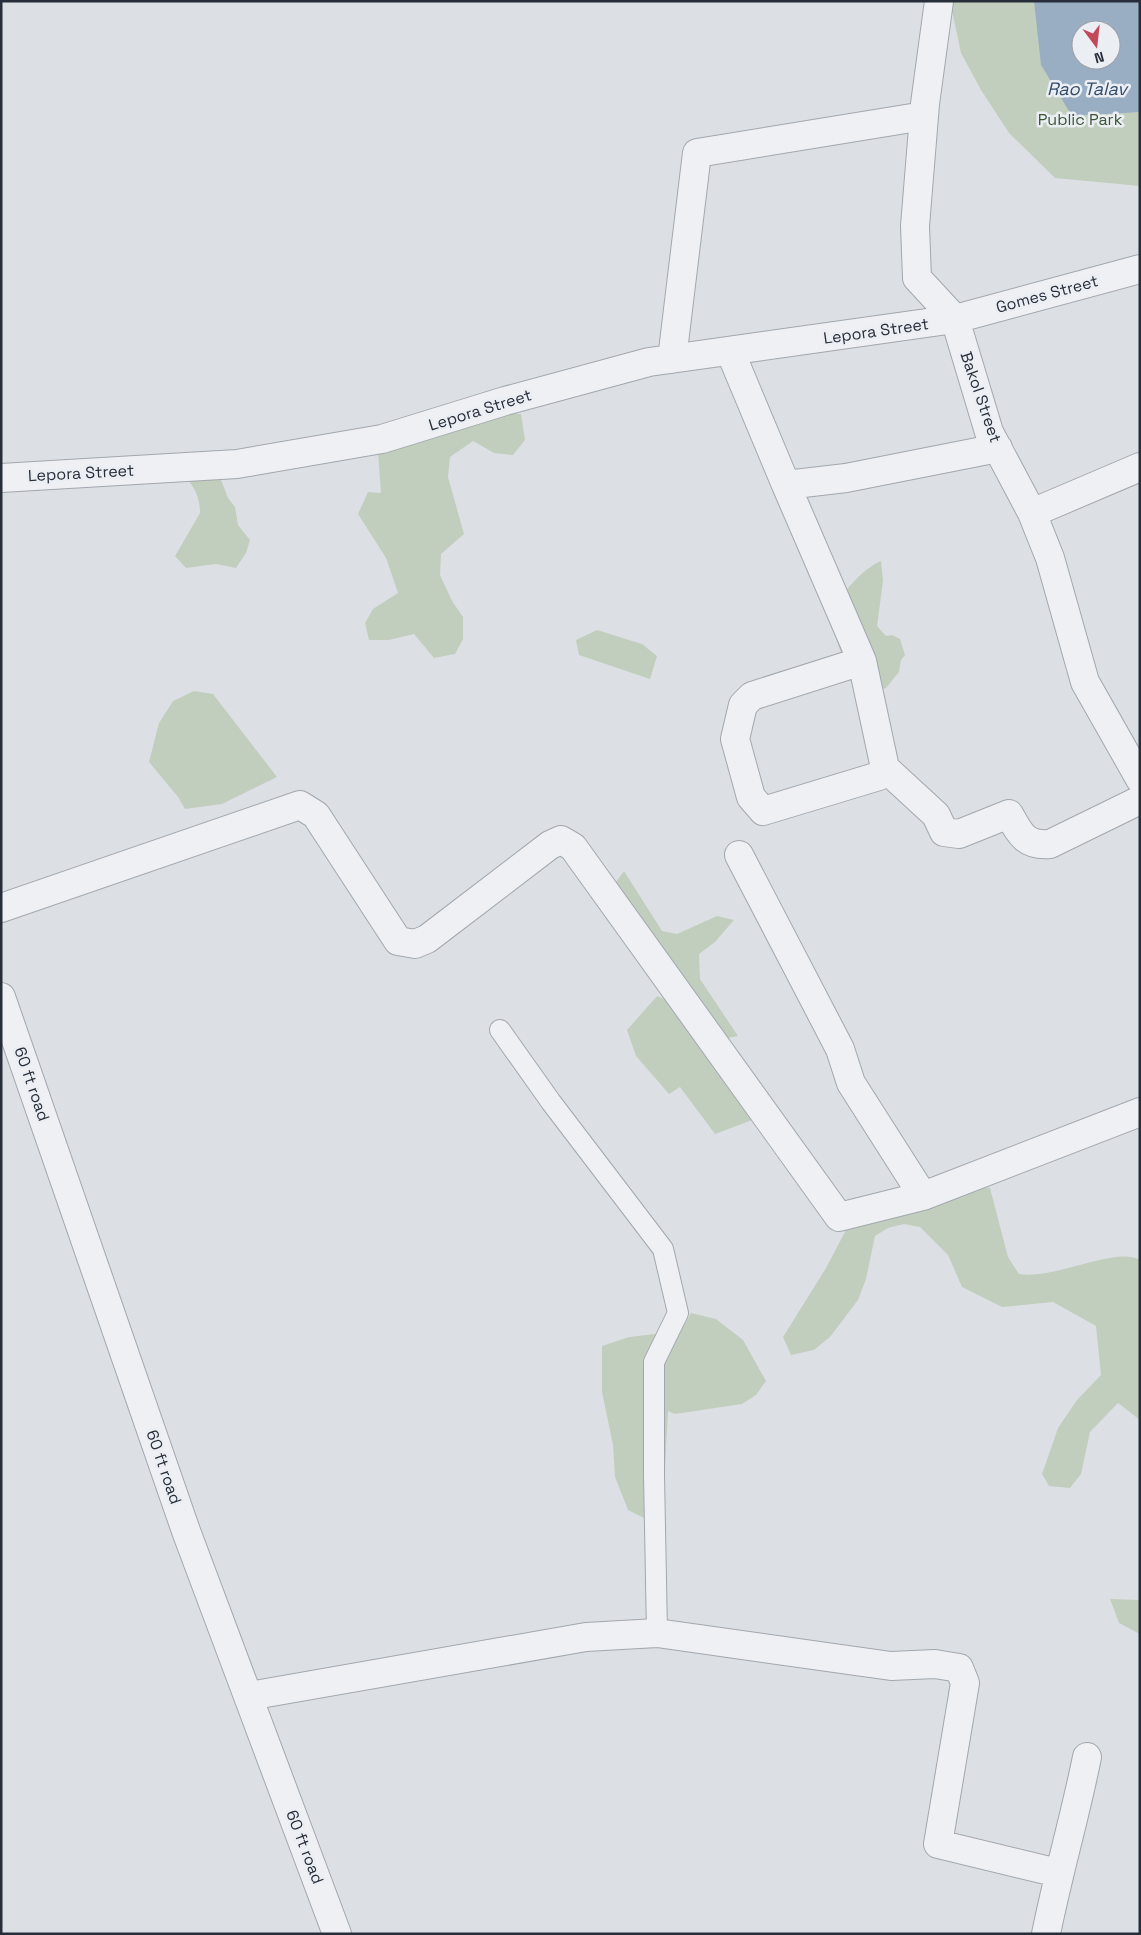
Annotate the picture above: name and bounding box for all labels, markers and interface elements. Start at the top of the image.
north arrow [1071,20,1121,70]
text: N [1092,48,1106,67]
water label: Rao Talav [1047,77,1129,100]
park label: Public Park [1038,109,1123,130]
street label: Gomes Street [994,270,1100,318]
street label: Lepora Street [822,313,930,349]
street label: Bakol Street [956,349,1006,445]
street label: Lepora Street [426,384,534,436]
street label: Lepora Street [27,460,135,486]
street label: 60 ft road [9,1044,55,1124]
street label: 60 ft road [141,1427,187,1507]
street label: 60 ft road [281,1807,329,1887]

